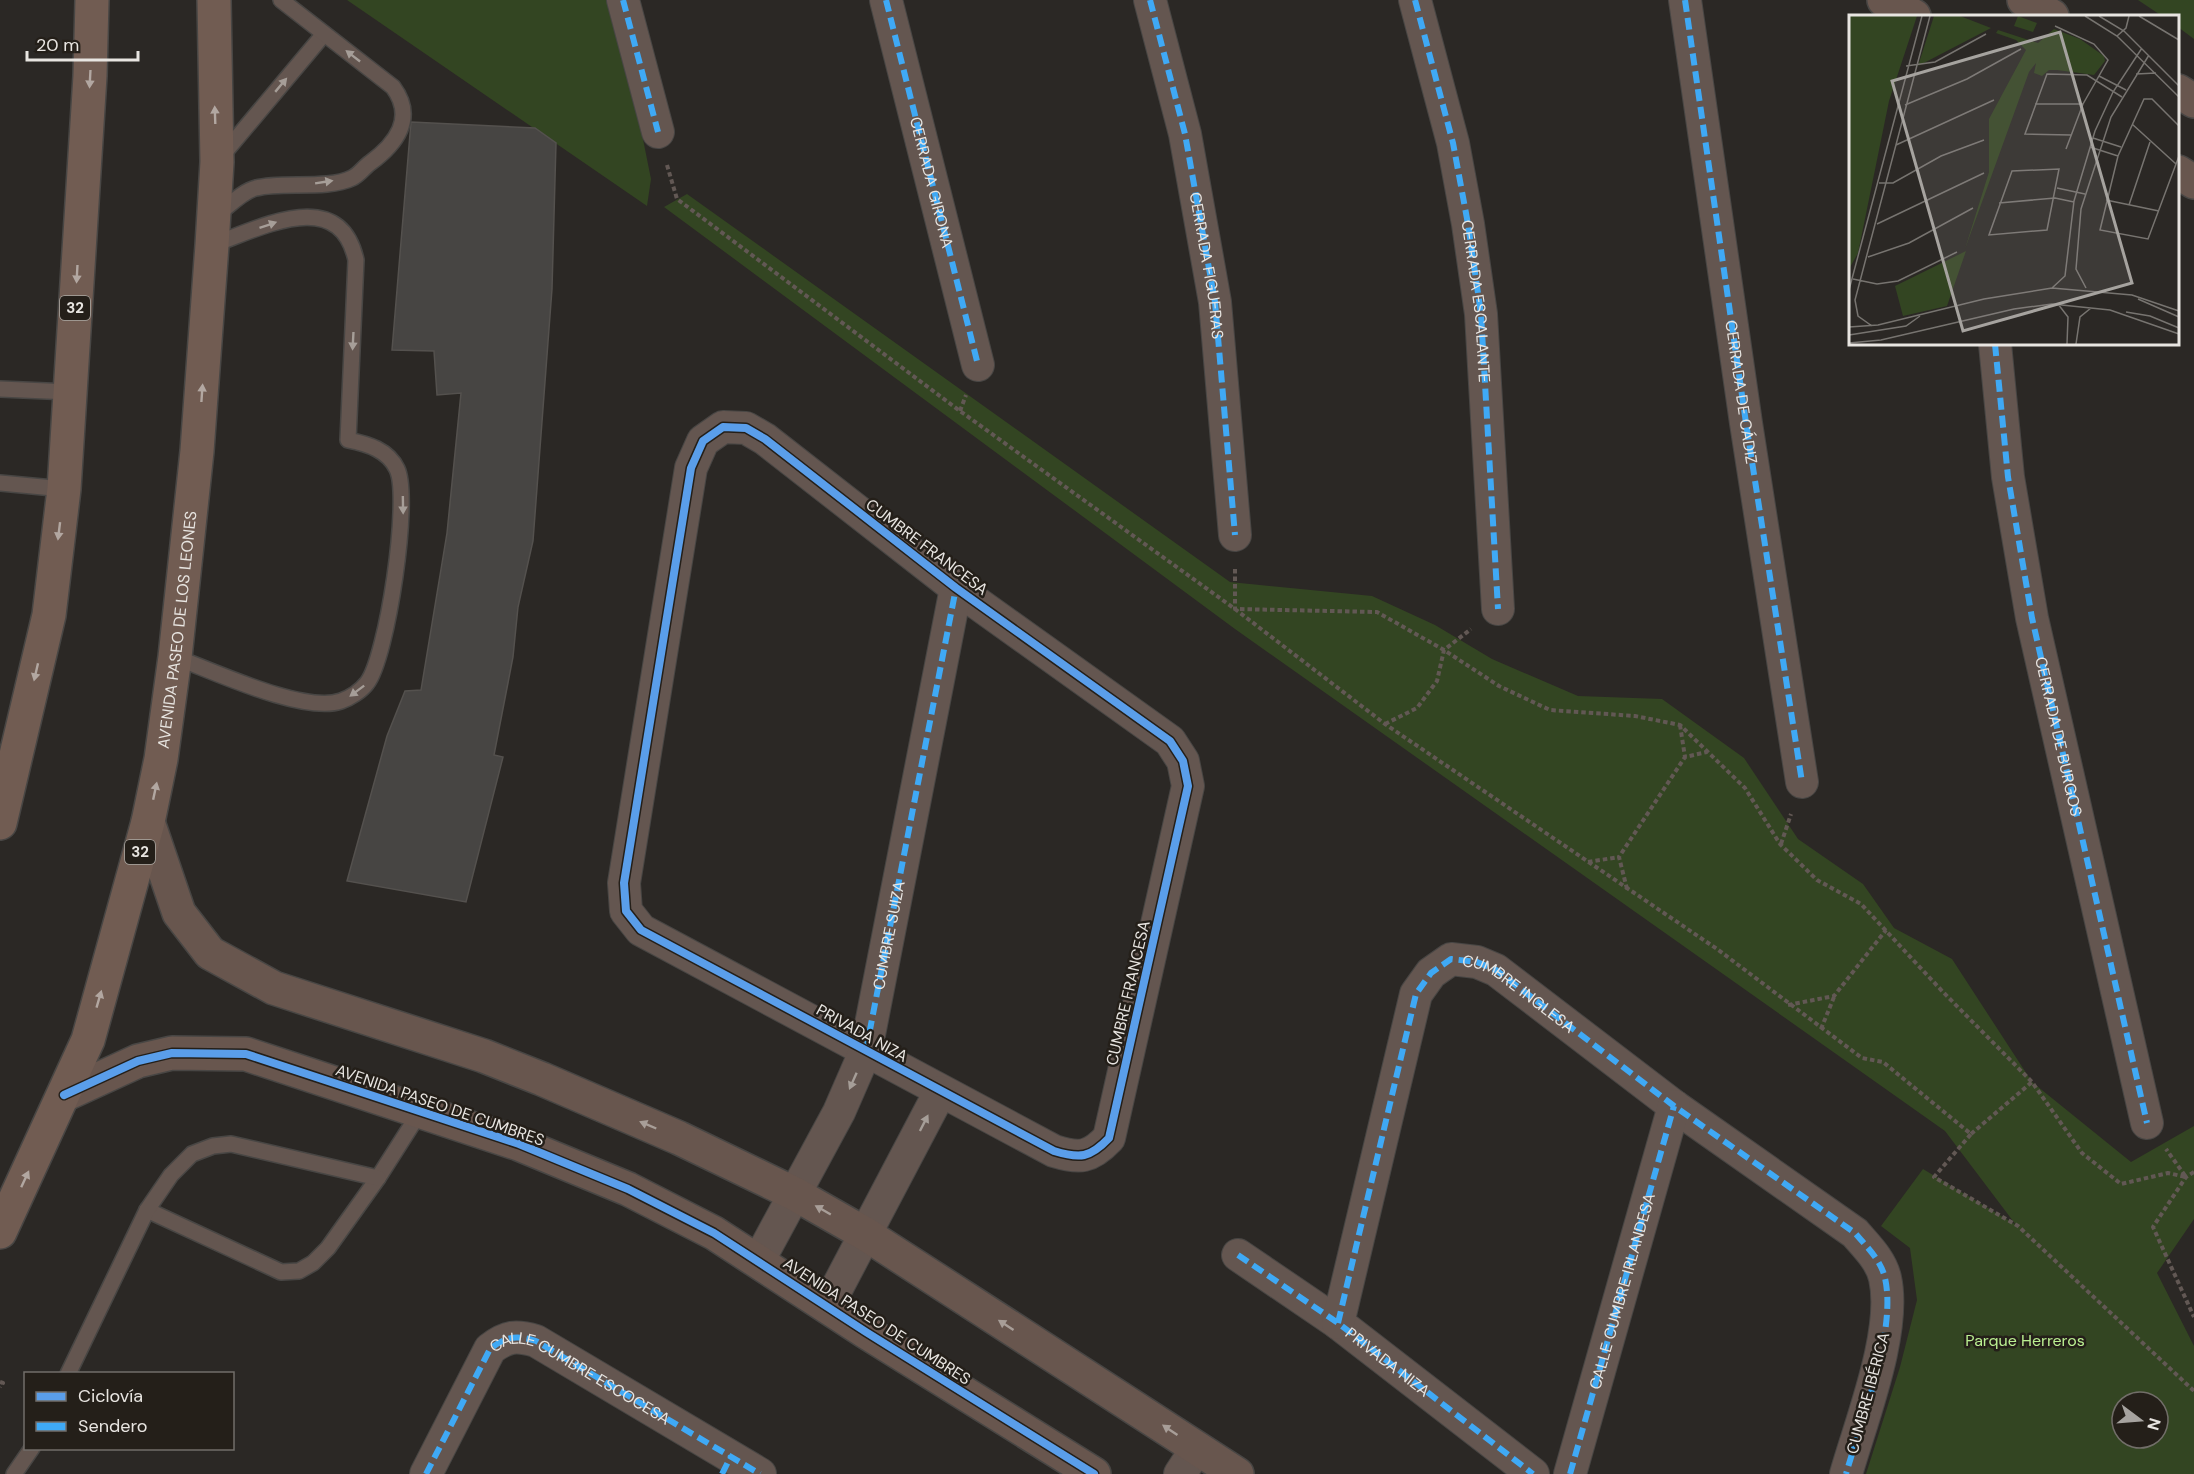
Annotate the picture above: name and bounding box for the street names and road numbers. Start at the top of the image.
street label: CERRADA GIRONA [905,114,959,251]
street label: CERRADA FIGUERAS [1185,190,1229,340]
street label: CERRADA ESCALANTE [1457,218,1495,383]
road number: 32 [60,296,90,320]
street label: CERRADA DE CÁDIZ [1721,319,1763,465]
street label: CUMBRE FRANCESA [862,494,993,600]
street label: AVENIDA PASEO DE LOS LEONES [152,510,201,750]
street label: CERRADA DE BURGOS [2031,654,2087,818]
road number: 32 [125,840,155,864]
street label: CUMBRE SUIZA [867,878,909,992]
street label: CUMBRE FRANCESA [1101,918,1155,1067]
street label: CUMBRE INGLESA [1461,950,1580,1037]
street label: PRIVADA NIZA [813,999,912,1067]
street label: AVENIDA PASEO DE CUMBRES [333,1059,547,1151]
street label: CALLE CUMBRE IRLANDESA [1584,1190,1660,1392]
street label: AVENIDA PASEO DE CUMBRES [779,1252,975,1390]
street label: PRIVADA NIZA [1341,1322,1435,1401]
street label: CALLE CUMBRE ESCOCESA [485,1327,675,1429]
street label: CUMBRE IBÉRICA [1842,1329,1894,1456]

